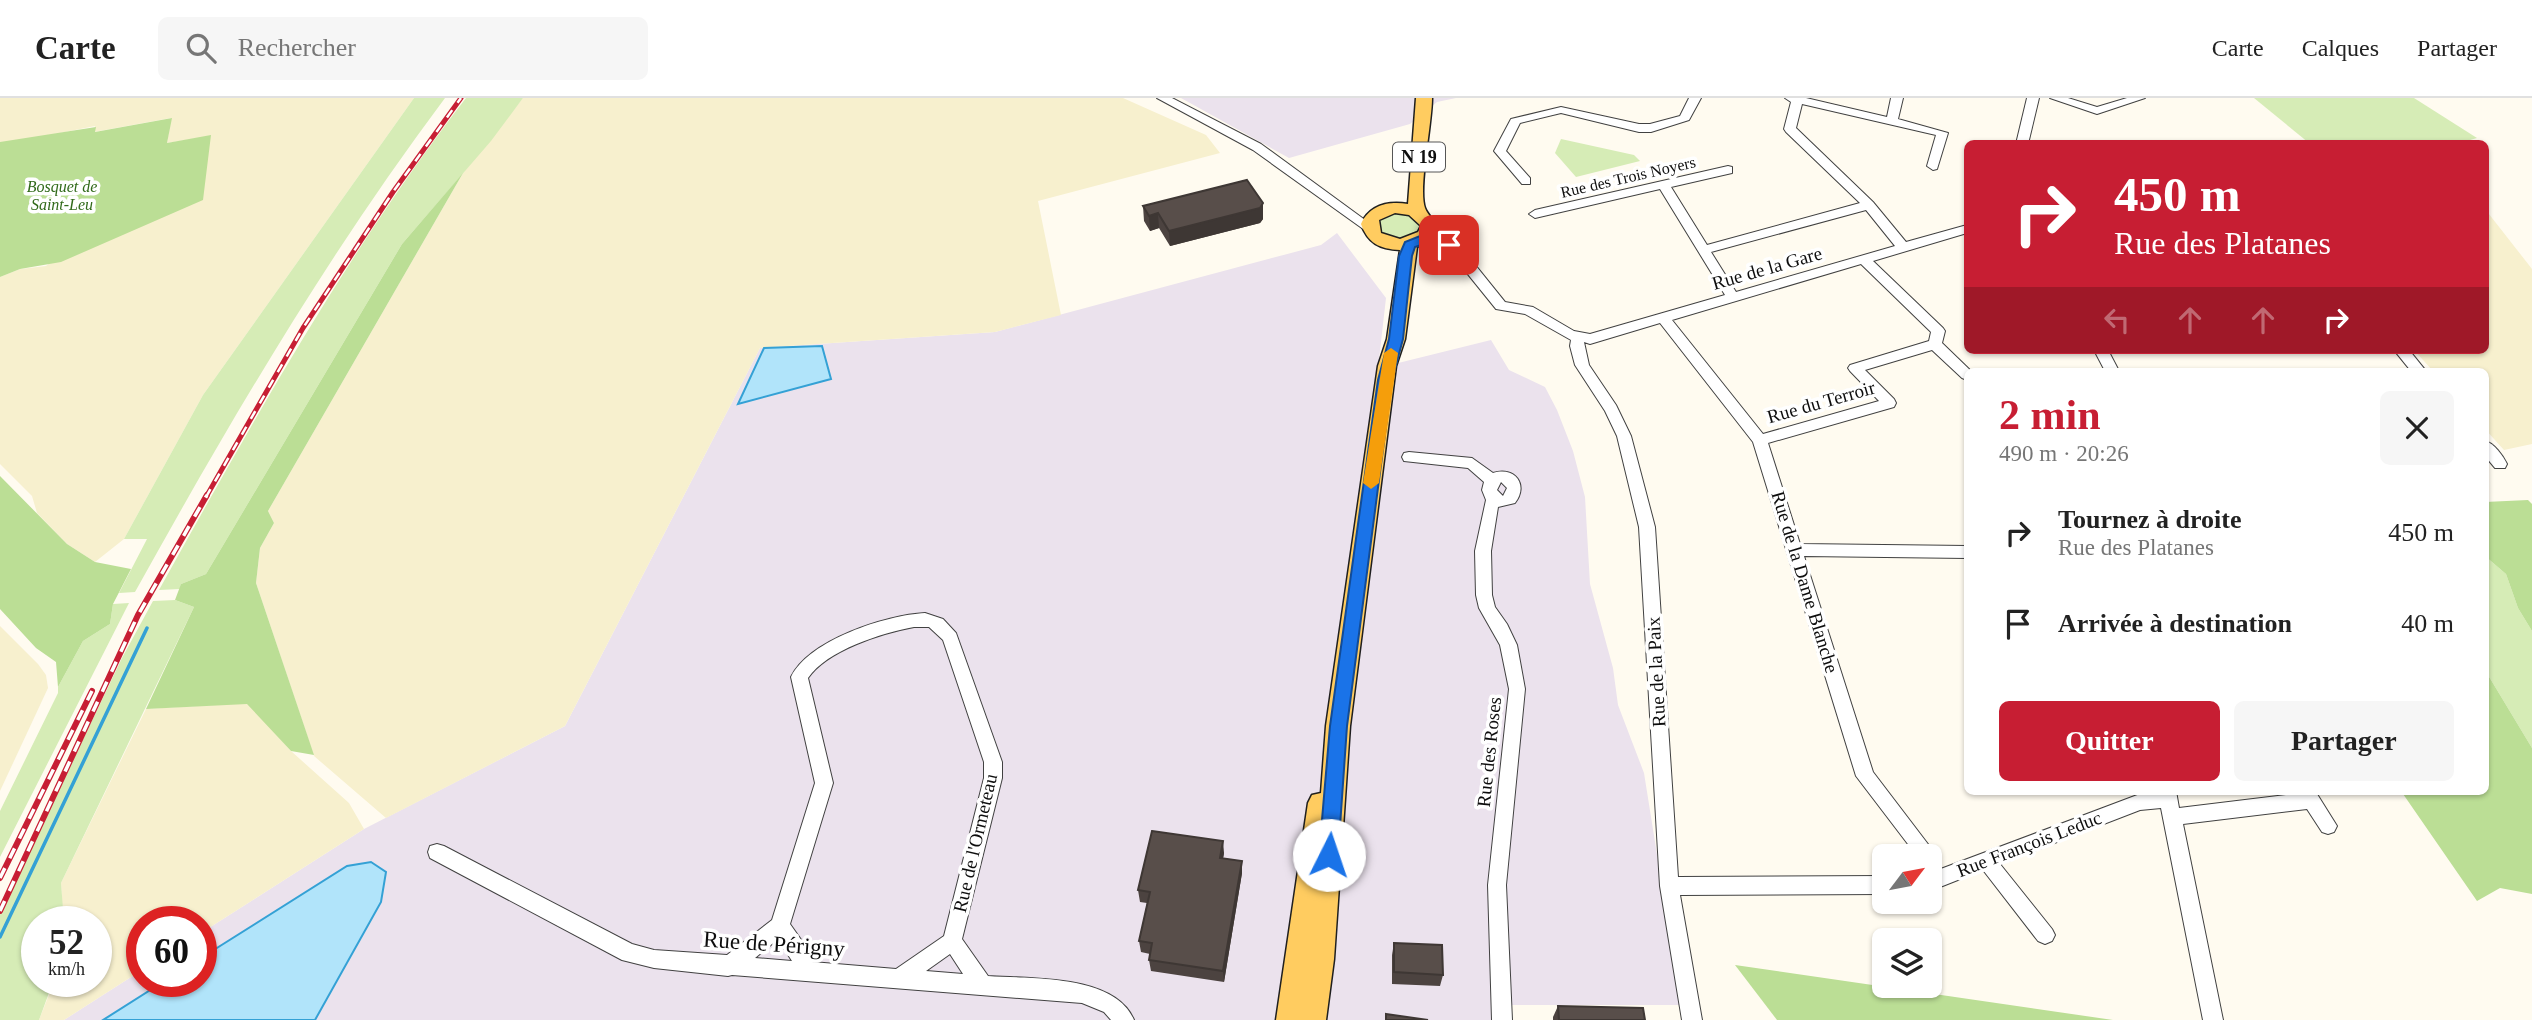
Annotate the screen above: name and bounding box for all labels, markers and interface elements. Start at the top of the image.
search box [158,17,648,80]
icon: search [182,29,220,67]
text: Carte [35,30,116,66]
text: Rechercher [238,33,356,62]
text: Carte [2212,35,2264,61]
text: Calques [2302,35,2379,61]
text: Partager [2417,35,2497,61]
road number: N 19 [1393,142,1445,172]
street label: Rue des Trois Noyers [1559,153,1697,202]
text: 450 m [2114,167,2241,222]
icon: right [1999,168,2090,259]
park label: Bosquet de Saint-Leu [27,178,97,213]
pin [1419,215,1479,275]
text: Rue des Platanes [2114,225,2331,261]
icon: arrive [1430,226,1468,264]
street label: Rue de la Gare [1710,242,1824,294]
icon: left [2098,301,2136,339]
icon: ahead [2171,301,2209,339]
icon: ahead [2244,301,2282,339]
icon: right [2317,301,2355,339]
street label: Rue du Terroir [1765,376,1878,427]
button: close [2380,391,2454,465]
text: 2 min [1999,392,2101,438]
text: 490 m · 20:26 [1999,441,2129,466]
street label: Rue de la Dame Blanche [1767,489,1843,675]
text: Tournez à droite [2058,505,2241,534]
icon: right [1999,514,2037,552]
text: 450 m [2388,518,2454,547]
text: Rue des Platanes [2058,535,2214,560]
icon: arrive [1999,605,2037,643]
text: Arrivée à destination [2058,609,2292,638]
text: 40 m [2401,609,2454,638]
street label: Rue de la Paix [1643,616,1669,728]
street label: Rue des Roses [1473,696,1505,808]
button: Quitter [1999,701,2220,781]
button: Partager [2234,701,2454,781]
street label: Rue de l'Ormeteau [949,771,1001,914]
street label: Rue François Leduc [1954,807,2104,881]
position arrow [1292,818,1366,892]
north arrow [1872,844,1942,914]
map controls [1872,844,1942,998]
speed limit sign: 60 [126,906,217,997]
text: 52 [49,923,84,962]
street label: Rue de Périgny [702,927,846,961]
button: layers [1872,928,1942,998]
text: km/h [48,959,85,979]

